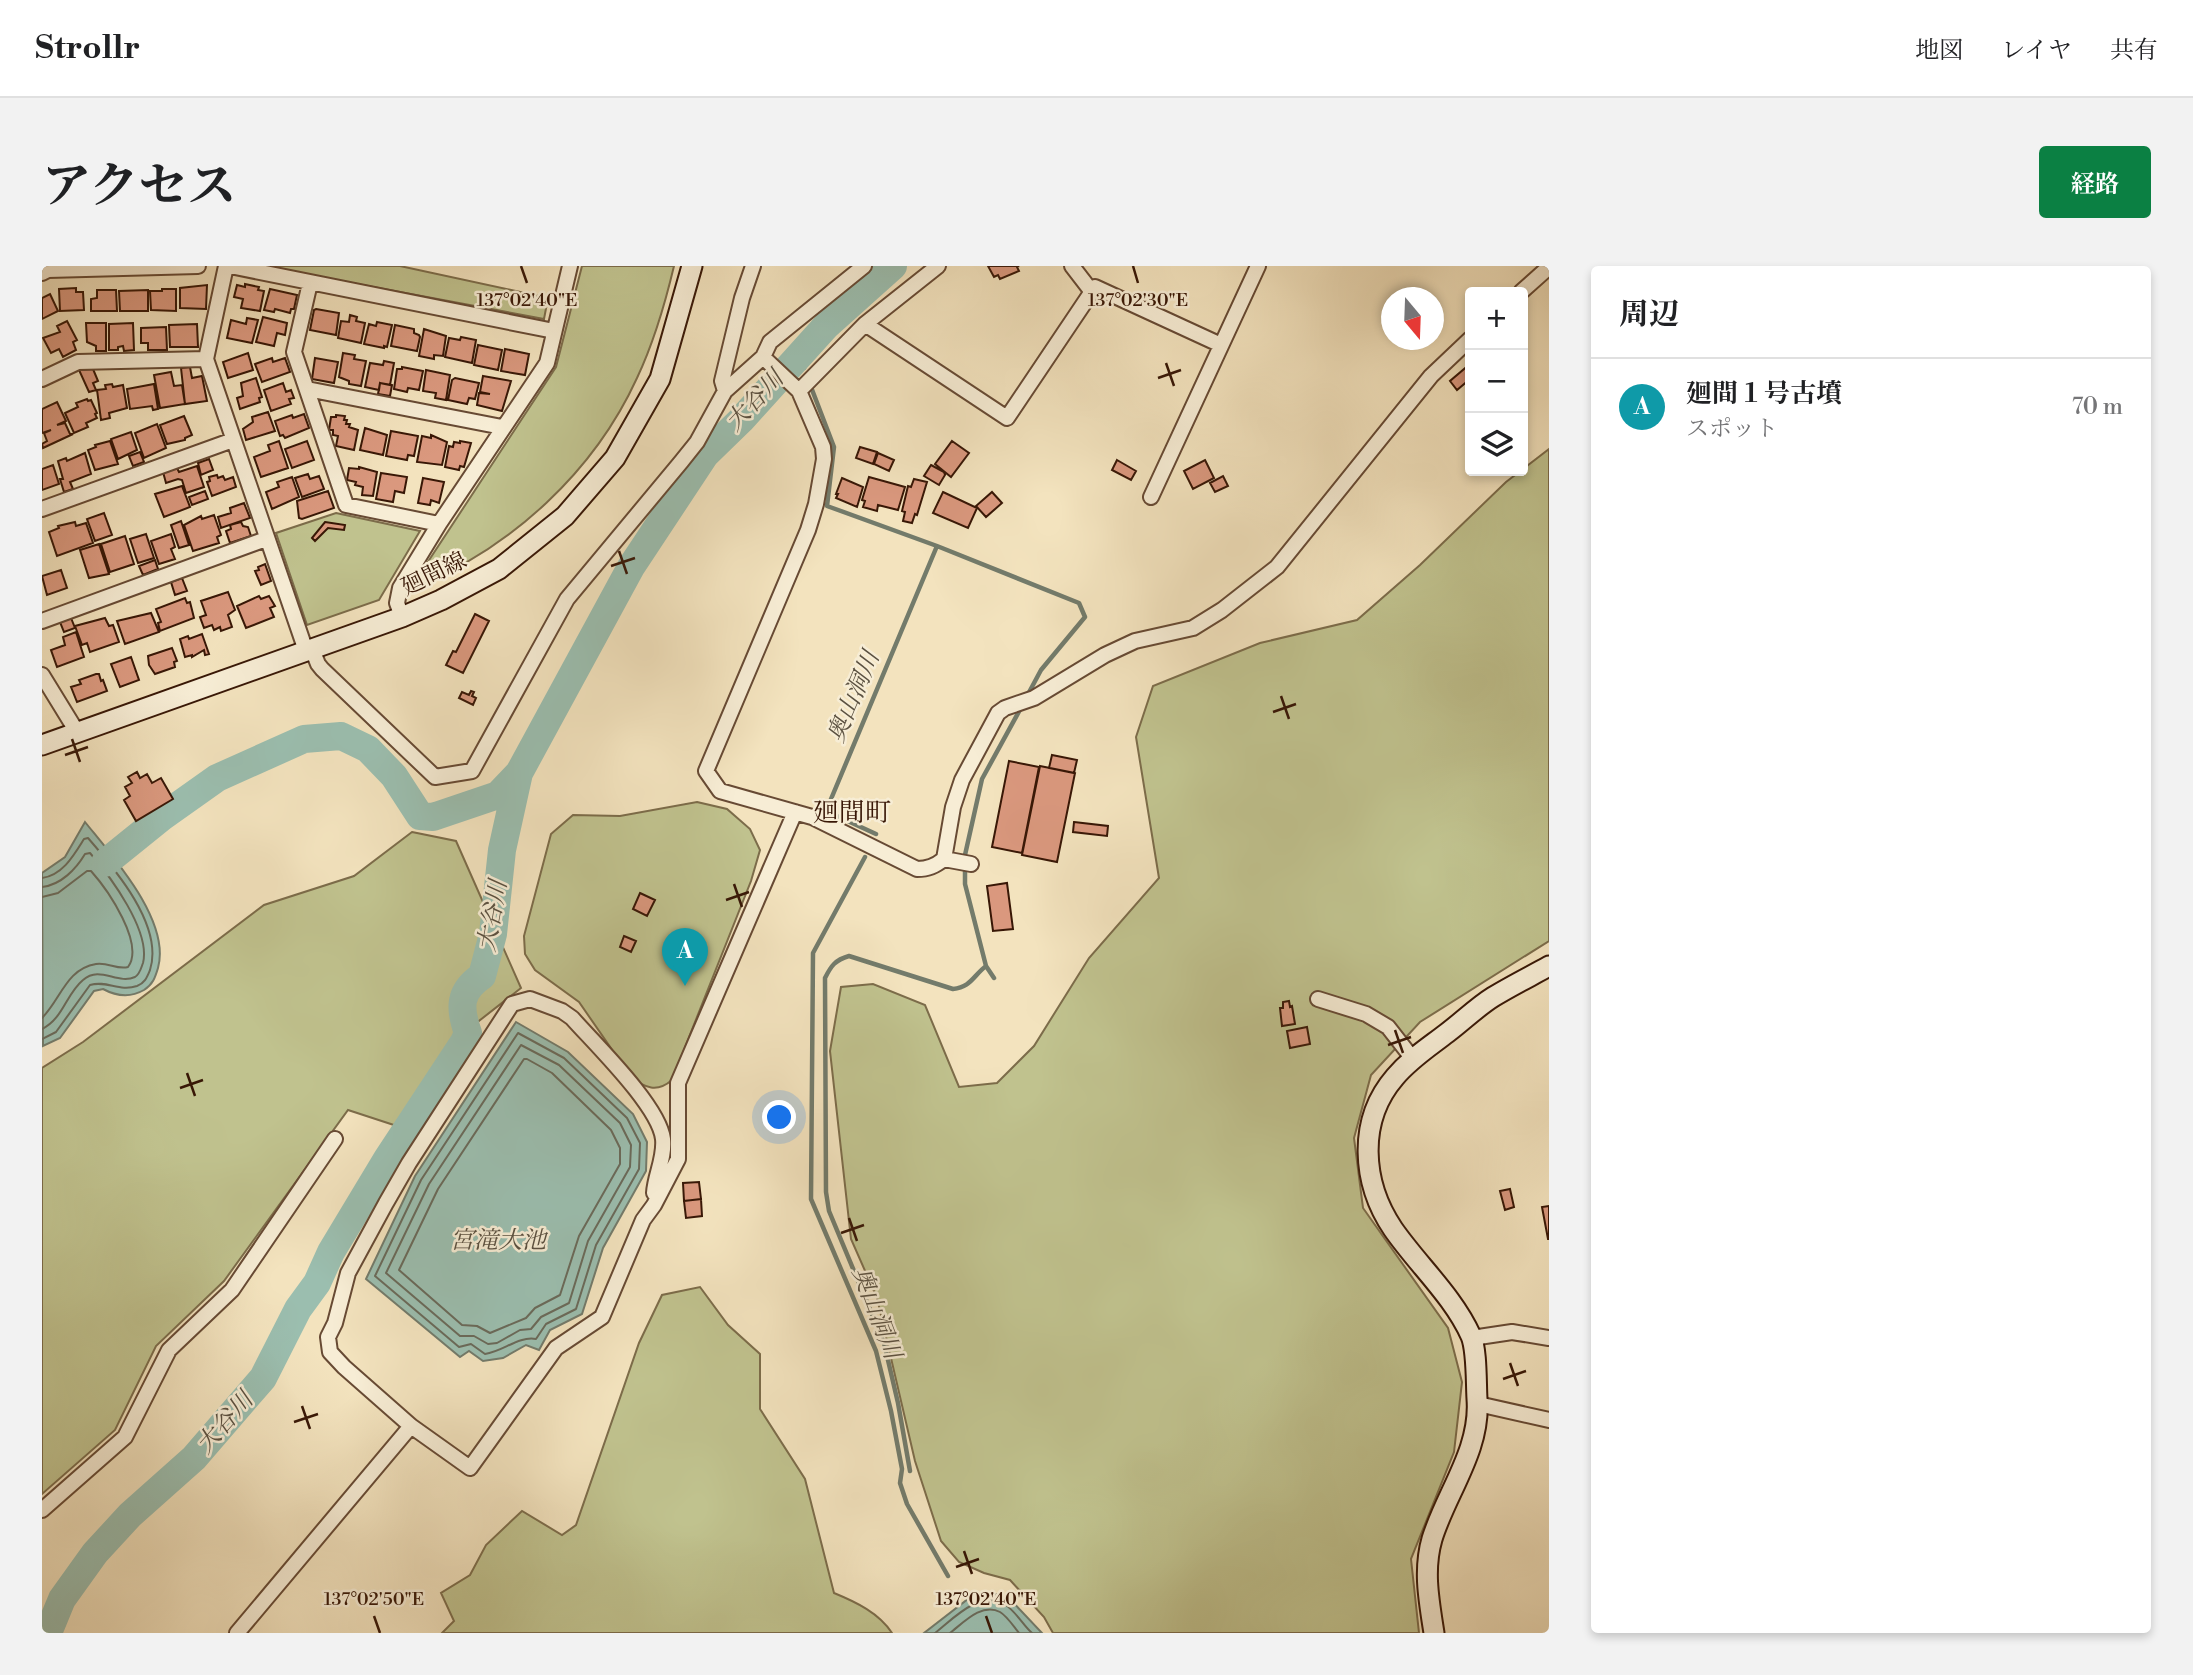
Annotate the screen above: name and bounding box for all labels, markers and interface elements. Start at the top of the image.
text: Strollr [35,28,140,69]
text: 地図 [1915,36,1963,66]
text: レイヤ [2001,36,2072,66]
text: 共有 [2110,36,2158,66]
button: 経路 [2039,146,2151,218]
text: アクセス [42,157,237,218]
north arrow [1381,287,1444,350]
map controls [1465,287,1528,476]
button: + [1465,287,1528,350]
text: 137°02'40"E [476,289,578,312]
text: 137°02'30"E [1088,289,1188,312]
text: 周辺 [1619,296,1679,334]
button: − [1465,350,1528,413]
water label: 大谷川 [719,362,793,438]
text: 廻間１号古墳 [1686,378,1842,410]
text: A [1634,393,1650,421]
text: 70 m [2072,393,2123,421]
button: layers [1465,413,1528,476]
text: スポット [1686,415,1778,443]
street label: 廻間線 [397,546,471,602]
water label: 奥山洞川 [821,644,888,747]
district label: 廻間町 [813,797,891,829]
water label: 大谷川 [472,875,515,954]
pin: A [662,928,708,986]
your location [762,1100,796,1134]
water label: 宮滝大池 [450,1226,549,1256]
water label: 奥山洞川 [845,1263,908,1366]
water label: 大谷川 [190,1384,262,1460]
text: 137°02'50"E [324,1588,424,1611]
text: 137°02'40"E [935,1588,1037,1611]

